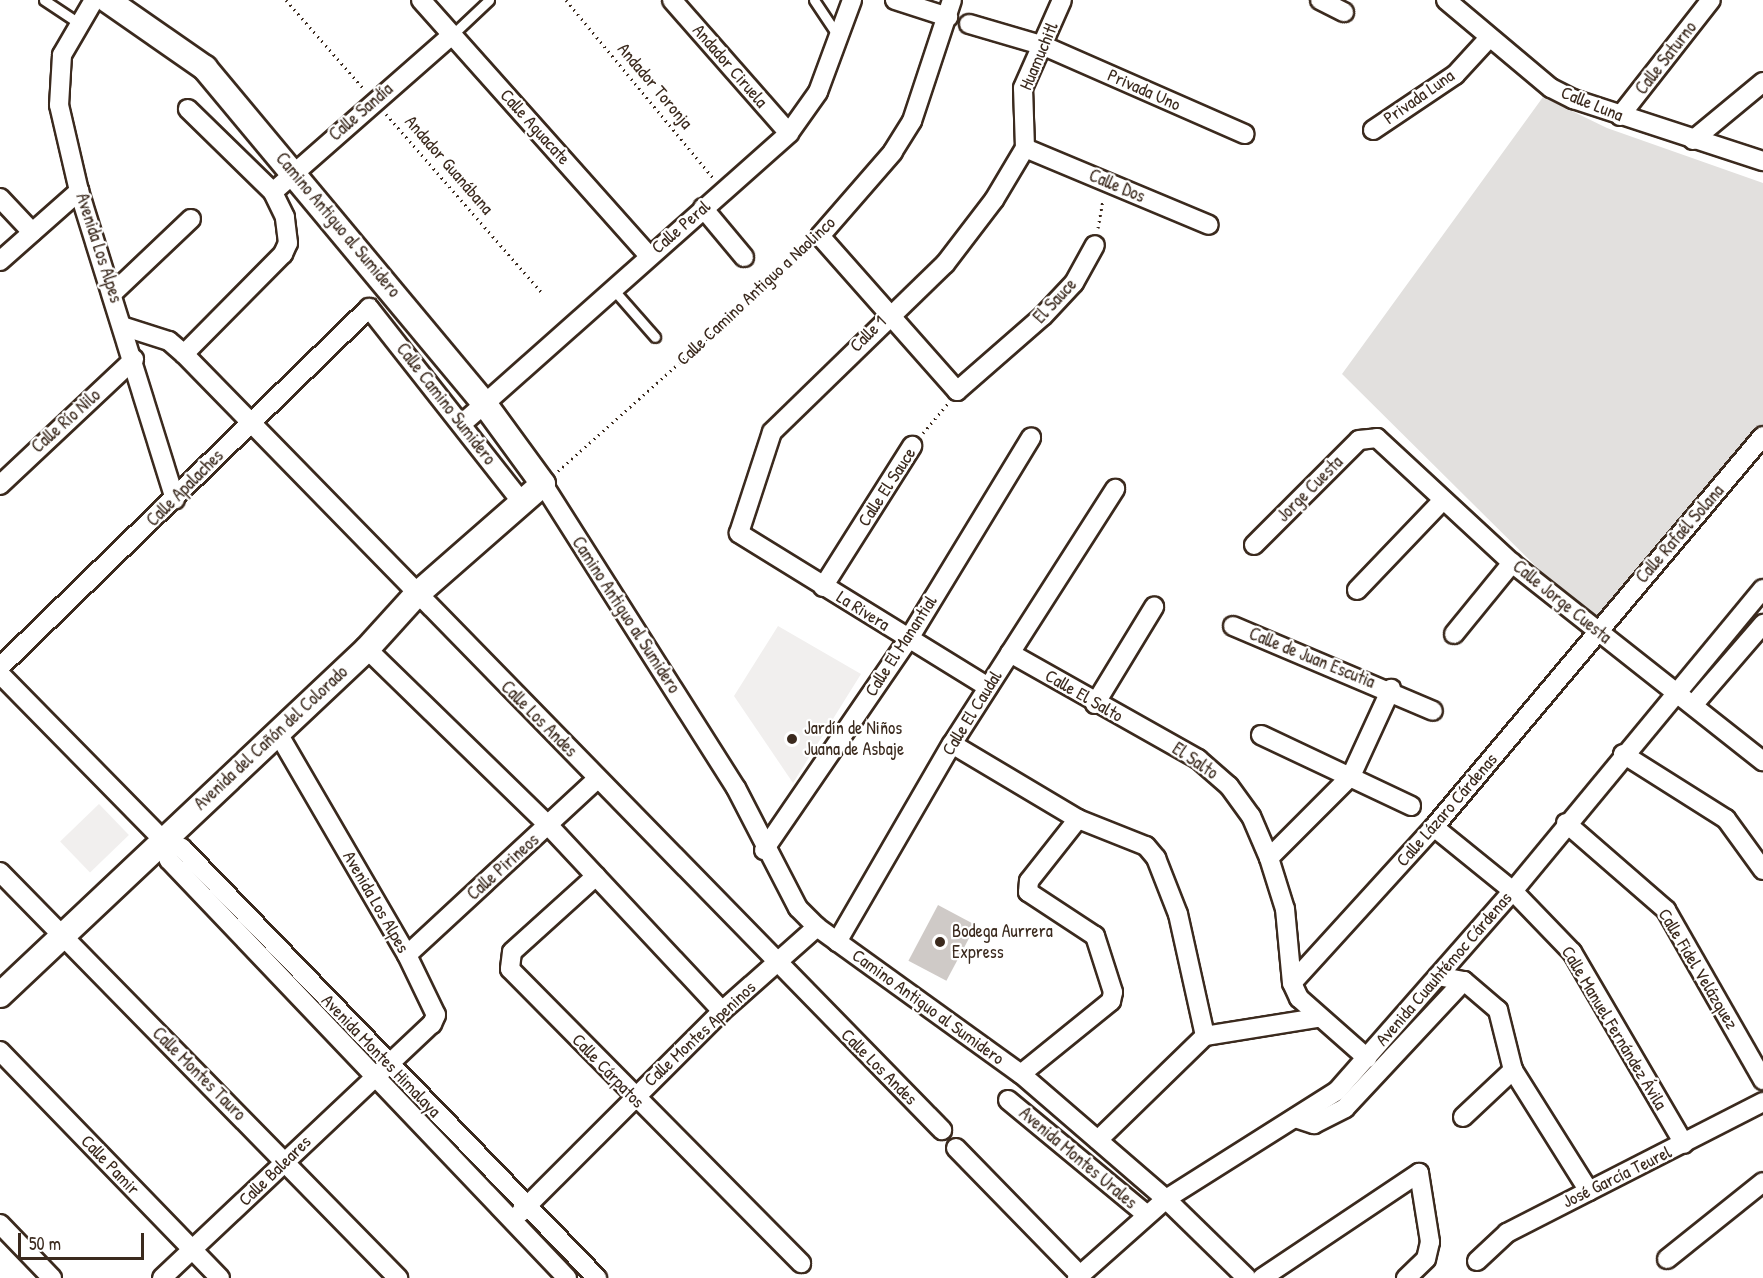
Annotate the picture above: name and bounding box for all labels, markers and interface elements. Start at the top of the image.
street label: Calle Saturno [1631,17,1701,99]
street label: Huamuchitl [1015,19,1063,93]
street label: Andador Ciruela [688,20,772,112]
street label: Andador Toronja [613,39,697,133]
street label: Privada Uno [1104,64,1184,116]
street label: Privada Luna [1380,65,1458,129]
street label: Calle Sandía [325,78,397,146]
street label: Calle Luna [1558,82,1626,126]
street label: Calle Aguacate [495,85,575,169]
street label: Andador Guanábana [400,111,498,219]
street label: Camino Antiguo al Sumidero [271,148,405,302]
street label: Calle Dos [1086,165,1148,207]
street label: Avenida Los Alpes [71,190,127,306]
street label: Calle Peral [647,196,715,258]
street label: Calle Camino Antiguo a Naolinco [672,212,840,370]
street label: El Sauce [1029,274,1081,328]
street label: Calle 1 [845,311,891,357]
street label: Calle Camino Sumidero [392,339,500,469]
street label: Calle Río Nilo [27,384,105,458]
street label: Calle El Sauce [854,444,920,530]
street label: Calle Apalaches [142,445,228,531]
street label: Jorge Cuesta [1272,451,1348,527]
street label: Calle Rafaél Solana [1631,480,1729,588]
street label: Camino Antiguo al Sumidero [567,533,685,697]
street label: Calle Jorge Cuesta [1508,556,1616,648]
street label: La Rivera [832,586,894,636]
street label: Calle El Manantial [860,591,942,701]
street label: Calle de Juan Escutia [1246,623,1378,693]
street label: Avenida del Cañón del Colorado [190,661,352,815]
street label: Calle El Salto [1041,665,1127,727]
street label: Calle El Caudal [937,667,1007,759]
street label: Calle Los Andes [496,676,582,762]
place label: Jardín de Niños Juana de Asbaje [804,718,904,760]
marker: Jardín de Niños Juana de Asbaje [785,732,799,746]
street label: El Salto [1168,738,1222,784]
street label: Calle Lázaro Cárdenas [1392,749,1502,871]
street label: Calle Pirineos [463,829,543,905]
street label: Avenida Los Alpes [338,847,414,957]
street label: Avenida Cuauhtémoc Cárdenas [1371,888,1517,1050]
street label: Calle Fidel Velázquez [1653,905,1743,1033]
place label: Bodega Aurrera Express [952,921,1053,964]
marker: Bodega Aurrera Express [933,935,947,949]
street label: Calle Manuel Fernández Ávila [1557,942,1671,1114]
street label: Camino Antiguo al Sumidero [848,945,1008,1069]
street label: Calle Montes Apeninos [640,977,760,1091]
street label: Avenida Montes Himalaya [317,990,445,1122]
street label: Calle Montes Tauro [148,1023,250,1125]
street label: Calle Los Andes [836,1024,922,1110]
street label: Calle Cárpatos [567,1029,649,1113]
street label: Avenida Montes Urales [1015,1103,1141,1213]
street label: Calle Pamir [76,1131,144,1199]
street label: Calle Baleares [234,1131,316,1211]
street label: José García Teurel [1559,1141,1675,1213]
scale bar [21,1221,147,1259]
text: 50 m [29,1231,61,1256]

